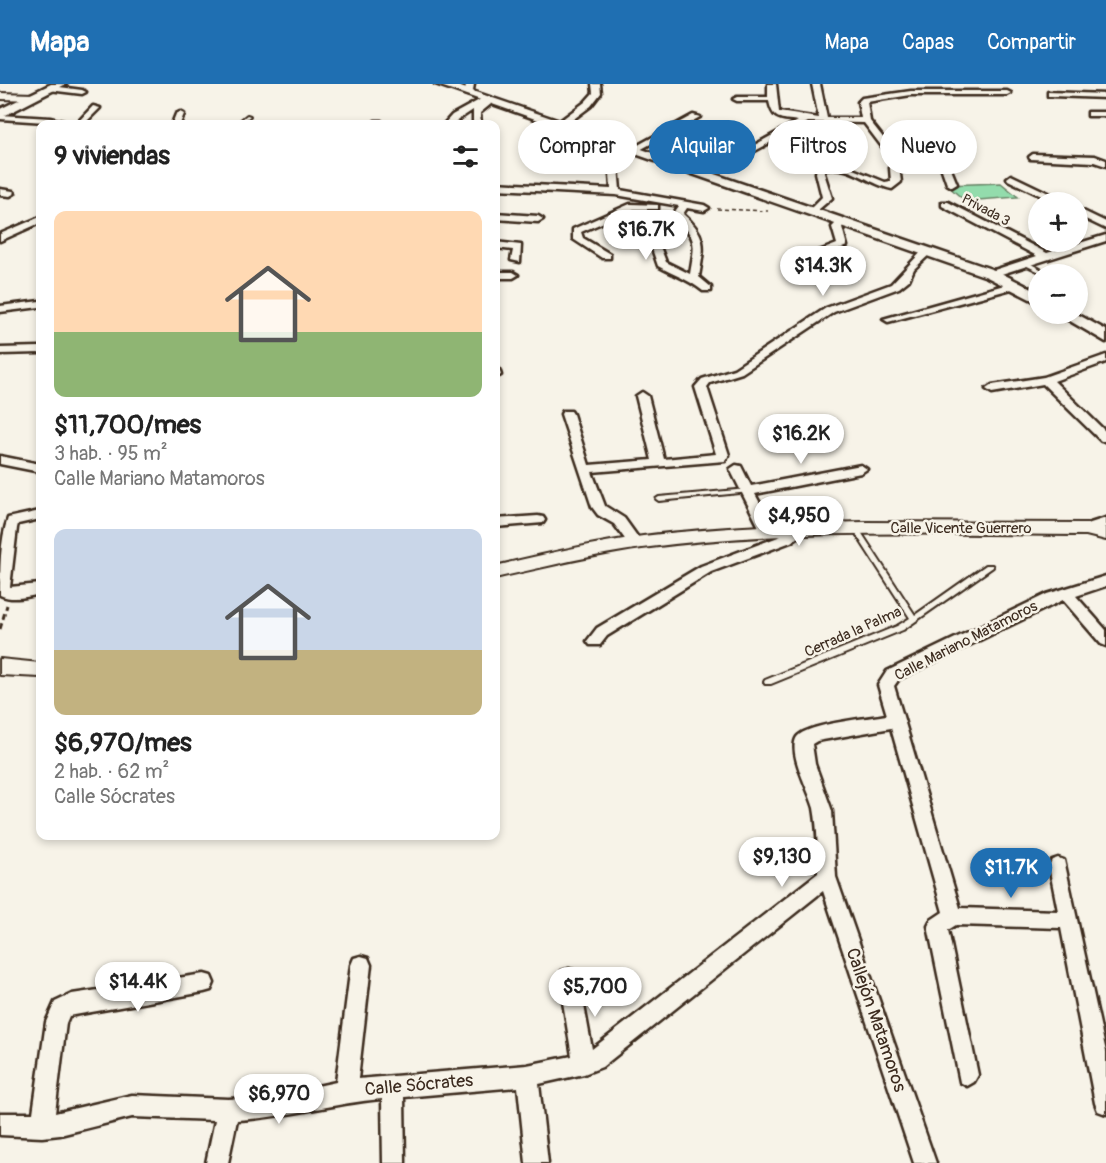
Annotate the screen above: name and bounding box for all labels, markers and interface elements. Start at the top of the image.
text: Mapa [30,25,89,60]
text: Mapa [825,29,869,56]
text: Capas [902,29,954,56]
text: Compartir [987,29,1076,56]
chip: Comprar [518,120,637,174]
chip: Alquilar [649,120,756,174]
chip: Filtros [768,120,868,174]
chip: Nuevo [880,120,977,174]
text: 9 viviendas [54,140,170,172]
icon: filters [449,140,482,173]
street label: Privada 3 [959,190,1013,230]
map controls [1028,192,1088,324]
button: + [1028,192,1088,252]
pin: $16.7K [597,210,695,261]
text: $16.7K [617,217,675,242]
pin: $14.3K [774,246,872,297]
icon: home [214,250,322,358]
text: $14.3K [794,253,852,278]
button: − [1028,264,1088,324]
text: $11,700/mes [54,409,201,441]
pin: $16.2K [752,414,850,465]
text: $16.2K [772,421,830,446]
text: 3 hab. · 95 m² [54,441,168,466]
text: Calle Mariano Matamoros [54,466,265,491]
pin: $4,950 [750,496,848,547]
text: $4,950 [768,503,830,528]
street label: Calle Vicente Guerrero [890,519,1032,538]
icon: home [214,568,322,676]
street label: Calle Mariano Matamoros [891,597,1041,685]
street label: Cerrada la Palma [802,602,904,662]
text: $6,970/mes [54,727,192,759]
text: 2 hab. · 62 m² [54,759,169,784]
text: Calle Sócrates [54,784,175,809]
pin: $9,130 [733,837,831,888]
text: $9,130 [753,844,811,869]
pin: $11.7K [962,848,1060,899]
text: $11.7K [984,855,1038,880]
street label: Callejón Matamoros [841,945,911,1095]
pin: $14.4K [89,962,187,1013]
pin: $5,700 [546,967,644,1018]
text: $14.4K [109,969,167,994]
text: $5,700 [563,974,627,999]
street label: Calle Sócrates [364,1069,474,1101]
pin: $6,970 [230,1074,328,1125]
text: $6,970 [248,1081,310,1106]

